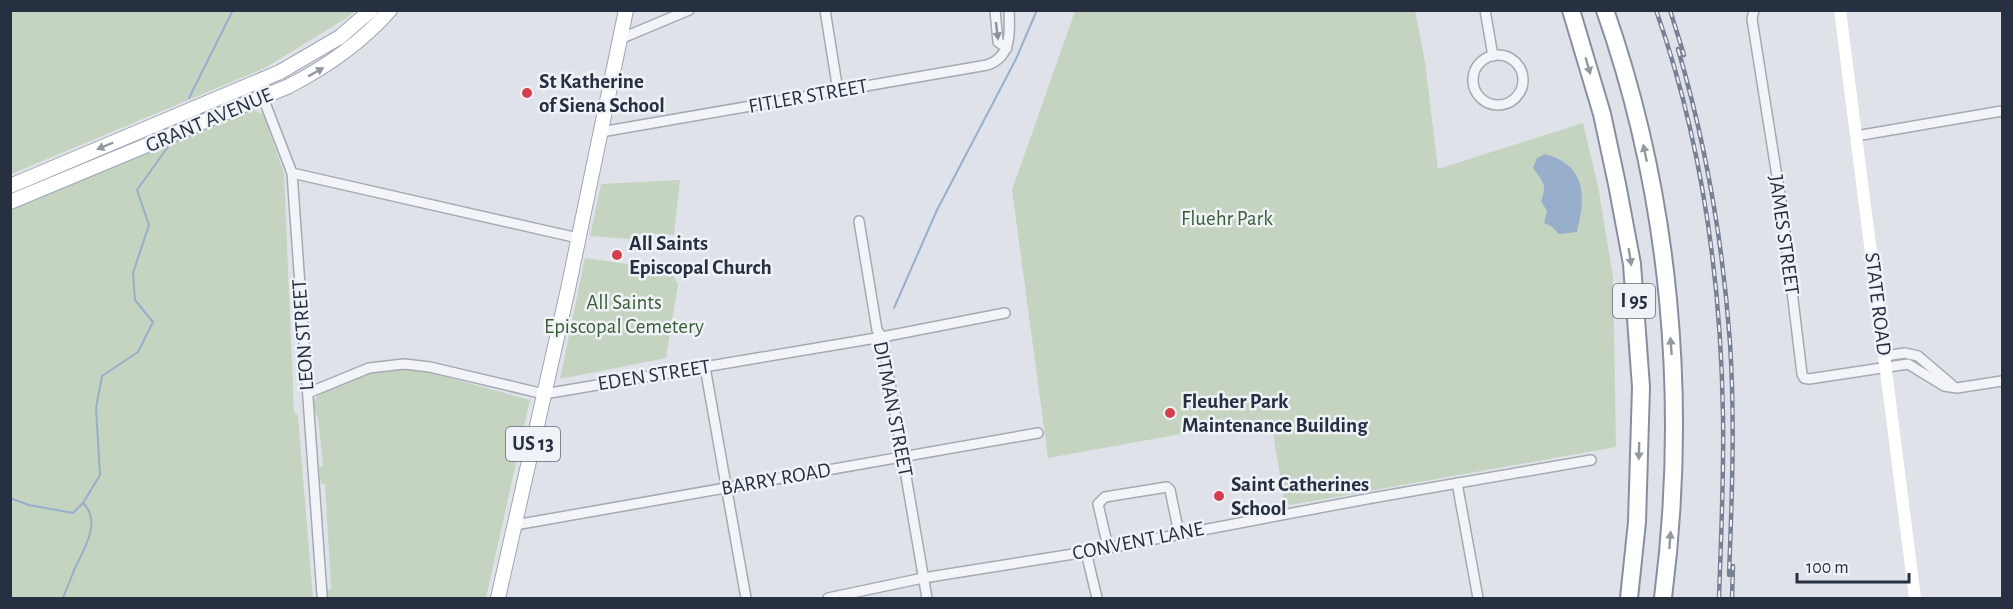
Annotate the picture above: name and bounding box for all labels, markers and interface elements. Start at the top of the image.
one-way arrow [993,22,1002,41]
one-way arrow [1584,57,1593,75]
one-way arrow [308,67,325,77]
place label: St Katherine of Siena School [539,71,665,116]
street label: FITLER STREET [747,75,869,117]
street label: GRANT AVENUE [143,84,275,156]
marker: St Katherine of Siena School [520,86,534,100]
one-way arrow [96,141,114,151]
one-way arrow [1640,143,1650,162]
street label: JAMES STREET [1765,174,1803,296]
park label: Fluehr Park [1181,208,1273,229]
place label: All Saints Episcopal Church [629,233,772,278]
one-way arrow [1626,247,1635,266]
marker: All Saints Episcopal Church [610,248,624,262]
street label: STATE ROAD [1861,251,1895,357]
street label: LEON STREET [289,279,317,391]
road number: I 95 [1613,284,1655,318]
park label: All Saints Episcopal Cemetery [544,292,704,337]
one-way arrow [1666,336,1676,355]
street label: DITMAN STREET [870,339,916,479]
street label: EDEN STREET [596,356,712,394]
place label: Fleuher Park Maintenance Building [1182,391,1368,436]
marker: Fleuher Park Maintenance Building [1163,406,1177,420]
road number: US 13 [506,427,560,461]
one-way arrow [1635,442,1644,461]
street label: BARRY ROAD [720,459,832,499]
place label: Saint Catherines School [1231,474,1369,519]
marker: Saint Catherines School [1212,489,1226,503]
street label: CONVENT LANE [1071,518,1205,564]
one-way arrow [1665,531,1674,550]
scale bar [1797,546,1910,584]
text: 100 m [1806,559,1849,577]

